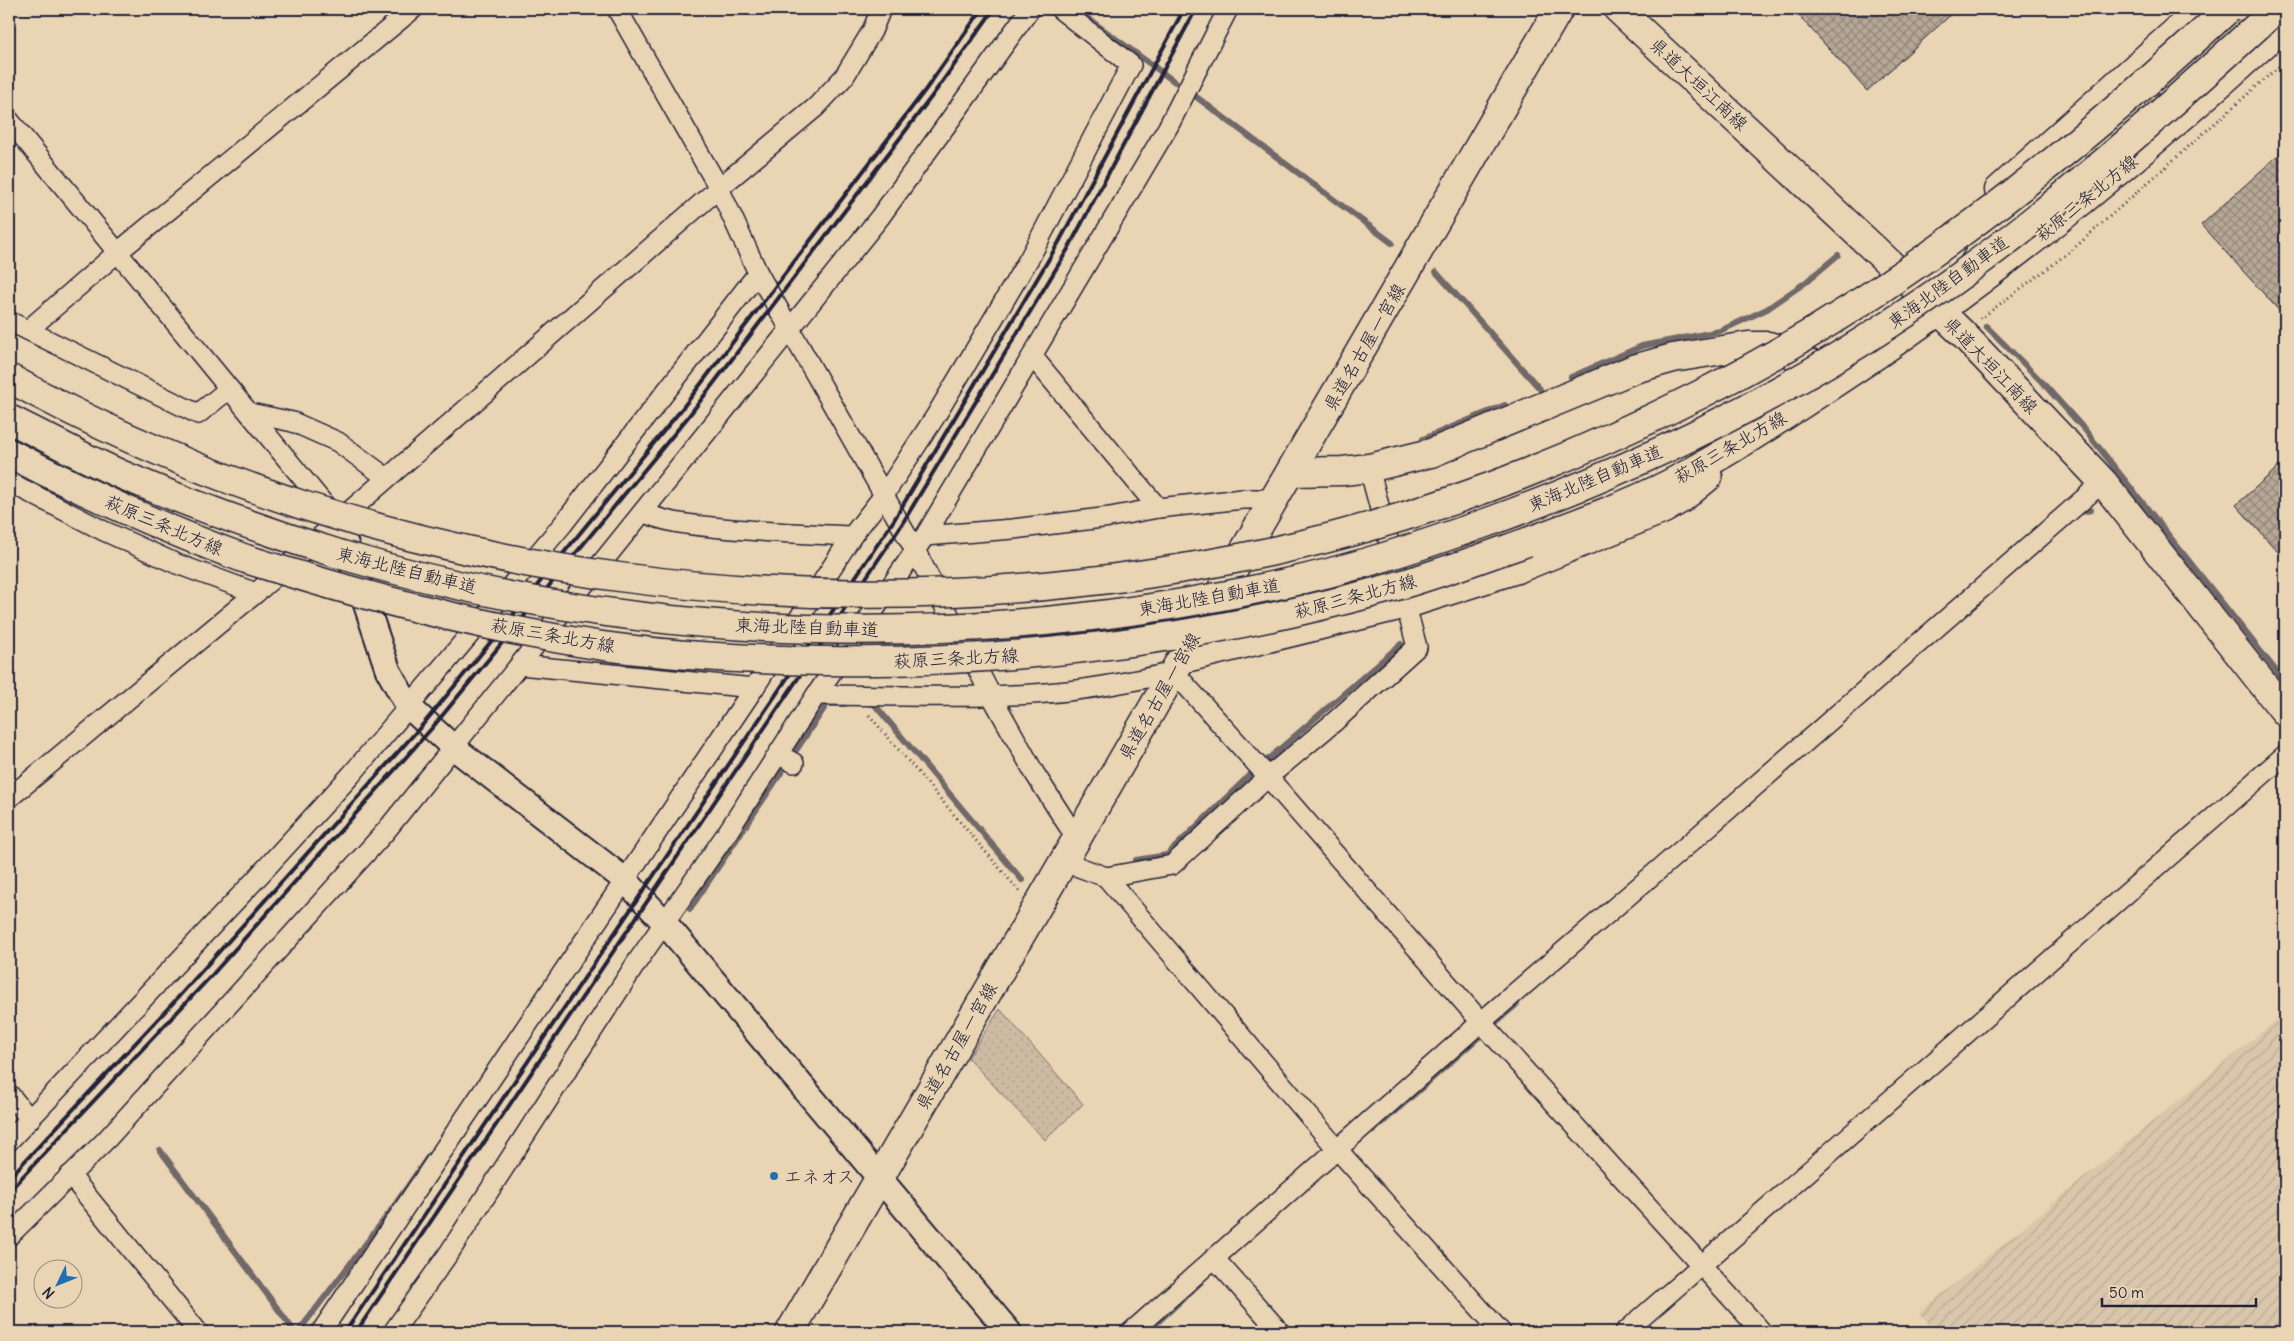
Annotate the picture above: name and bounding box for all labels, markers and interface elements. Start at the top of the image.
street label: 県道大垣江南線 [1645,33,1753,135]
street label: 萩原三条北方線 [2030,149,2142,247]
street label: 東海北陸自動車道 [1883,230,2013,334]
street label: 県道名古屋一宮線 [1318,279,1410,415]
street label: 県道大垣江南線 [1939,312,2043,418]
street label: 萩原三条北方線 [1670,406,1790,488]
street label: 東海北陸自動車道 [1524,439,1666,517]
street label: 萩原三条北方線 [102,490,226,560]
street label: 東海北陸自動車道 [334,541,480,599]
street label: 萩原三条北方線 [1291,569,1419,623]
street label: 東海北陸自動車道 [1136,573,1282,621]
street label: 萩原三条北方線 [489,613,617,657]
street label: 東海北陸自動車道 [735,613,879,641]
street label: 県道名古屋一宮線 [1113,628,1205,764]
street label: 萩原三条北方線 [892,643,1020,673]
street label: 県道名古屋一宮線 [910,978,1002,1114]
place label: エネオス [784,1165,855,1188]
marker: エネオス [768,1170,780,1182]
north arrow [32,1258,82,1308]
scale bar [2102,1276,2255,1308]
text: N [39,1283,58,1303]
text: 50 m [2109,1283,2144,1302]

